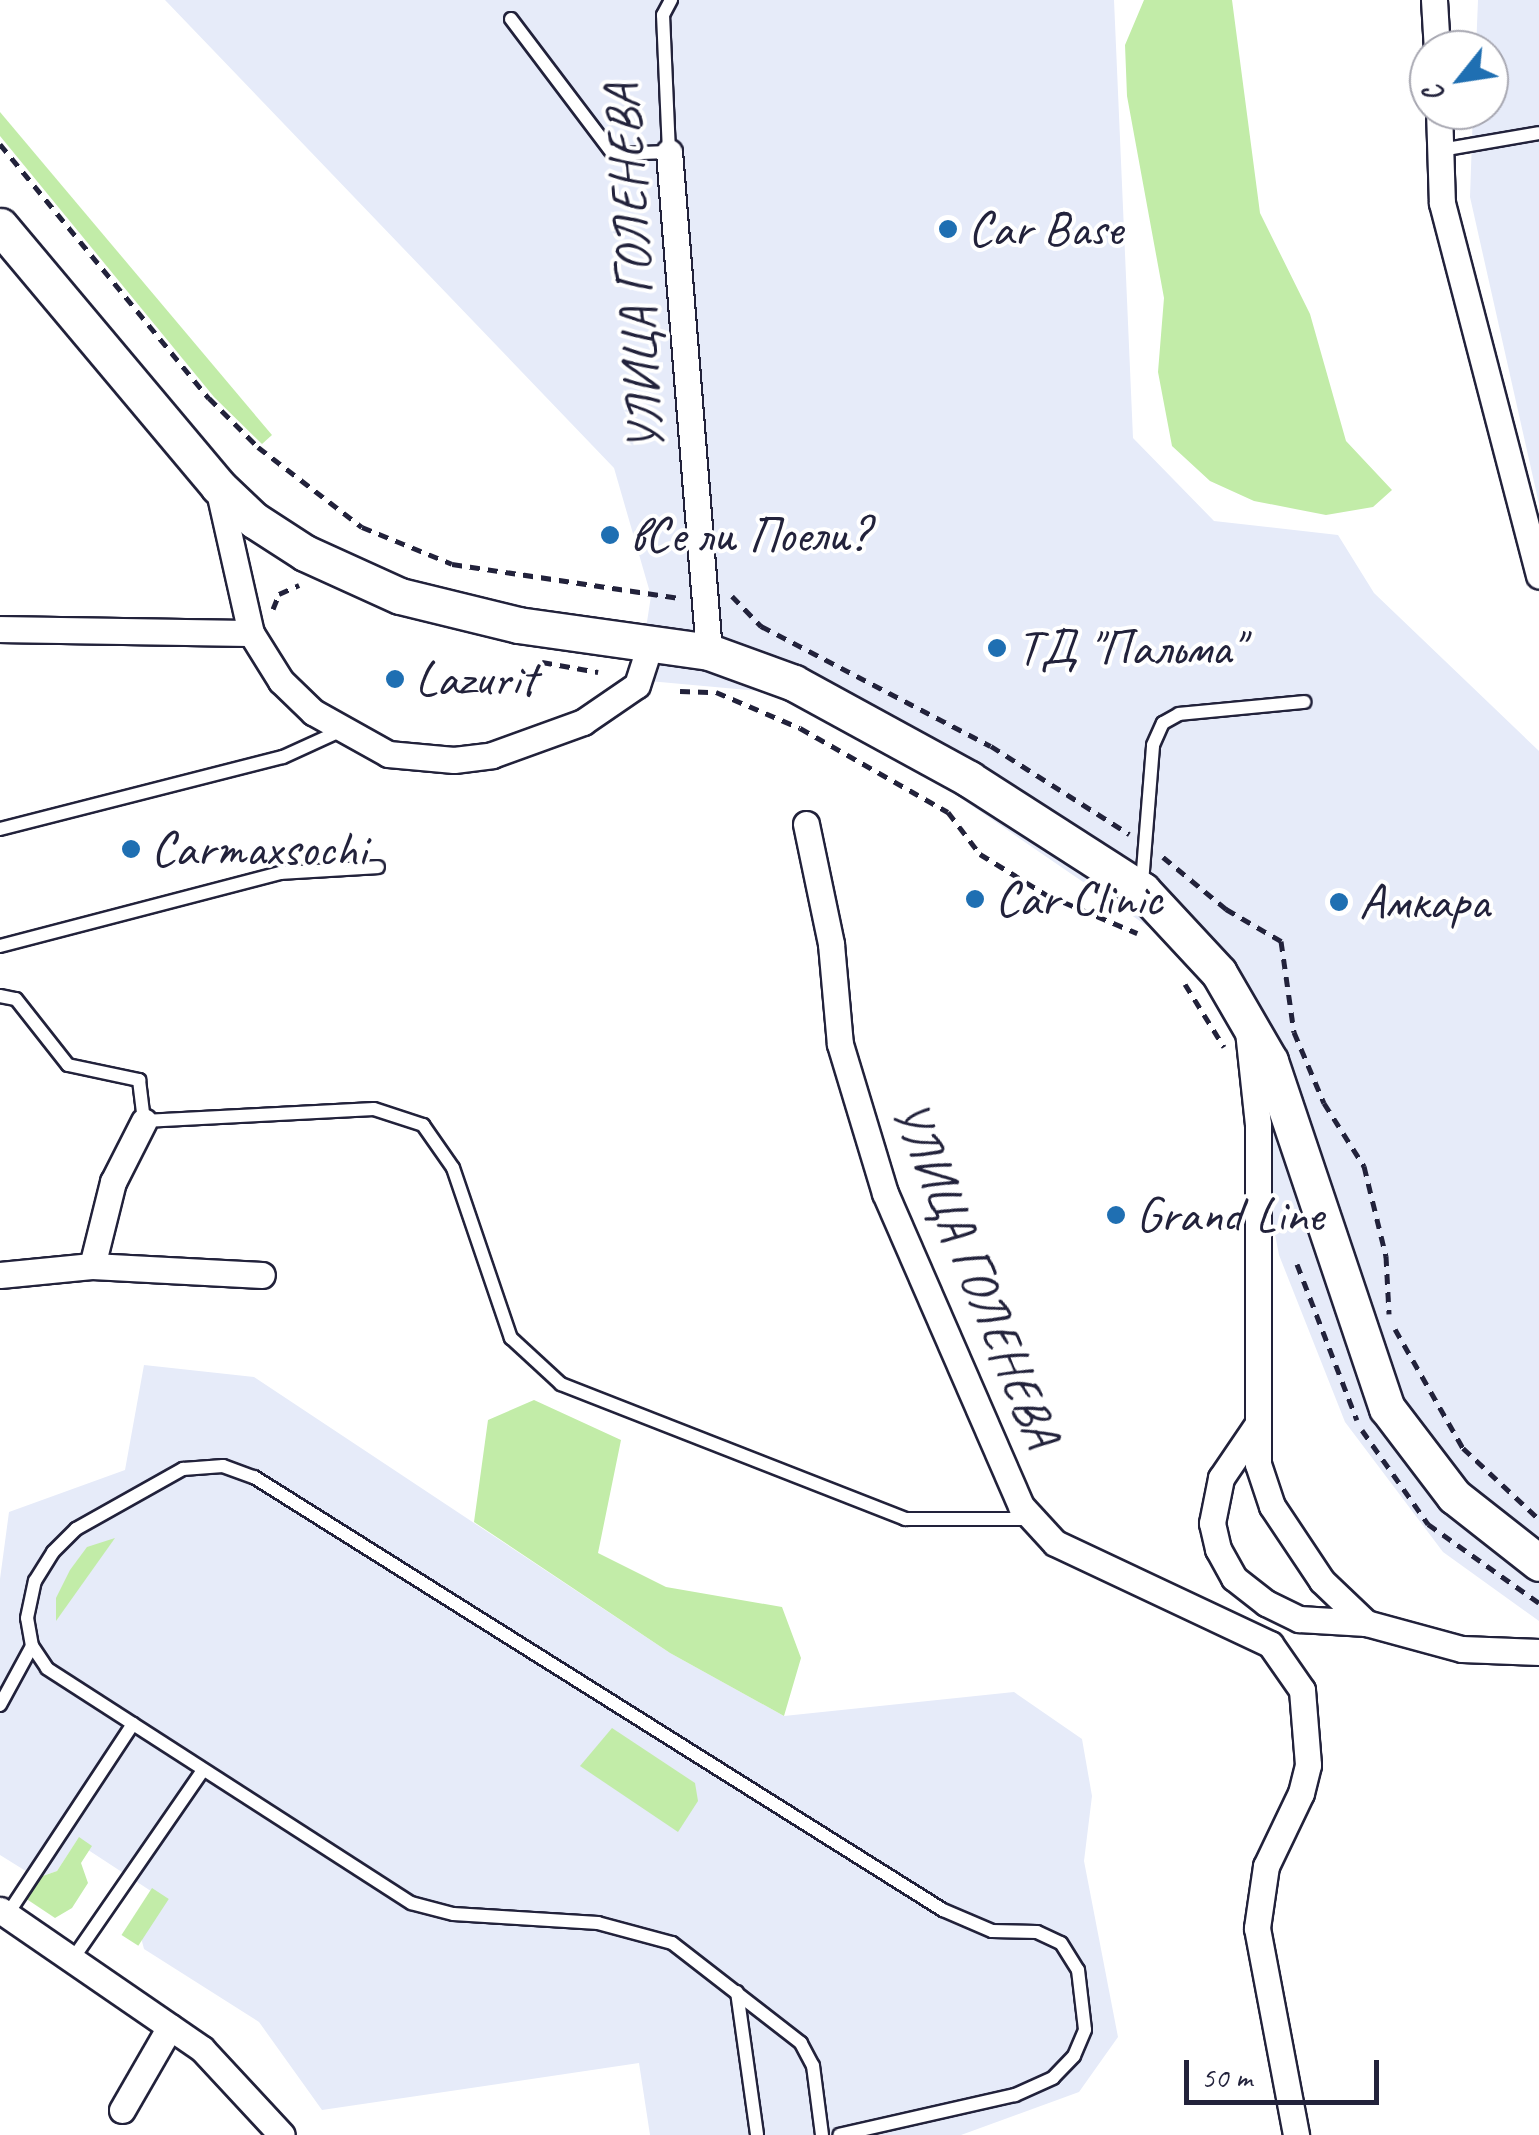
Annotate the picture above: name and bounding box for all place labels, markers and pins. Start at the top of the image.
place label: Car Base [968,199,1125,259]
marker: Car Base [937,218,959,240]
place label: вСе ли Поели? [630,505,864,565]
marker: вСе ли Поели? [599,524,621,546]
place label: ТД "Пальма" [1017,618,1243,678]
marker: ТД "Пальма" [986,637,1008,659]
place label: Lazurit [415,649,536,709]
marker: Lazurit [384,668,406,690]
place label: Carmaxsochi [151,819,367,879]
marker: Carmaxsochi [120,838,142,860]
place label: Car Clinic [995,869,1163,929]
place label: Амкара [1359,872,1489,932]
marker: Car Clinic [964,888,986,910]
marker: Амкара [1328,891,1350,913]
place label: Grand Line [1136,1185,1324,1245]
marker: Grand Line [1105,1204,1127,1226]

